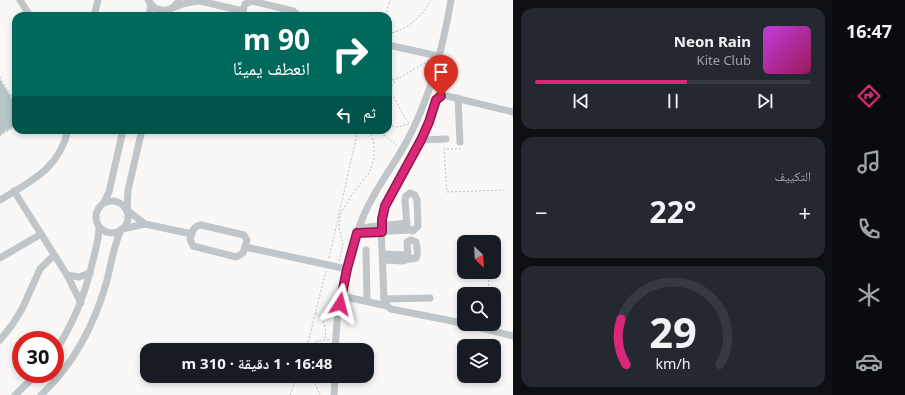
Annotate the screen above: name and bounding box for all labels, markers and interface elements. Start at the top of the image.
text: 16:47 [846,19,892,43]
text: 90 m [243,20,310,58]
icon: right [324,28,376,80]
text: Neon Rain [674,31,751,51]
text: Kite Club [697,51,751,69]
pin [424,55,458,96]
text: انعطف يمينًا [233,56,310,80]
icon: arrive [430,61,452,83]
icon: directions [855,82,883,110]
icon: previous [570,90,592,112]
icon: pause [662,90,684,112]
icon: next [754,90,776,112]
text: ثم [363,102,376,122]
icon: left [333,104,355,126]
icon: music [855,148,883,176]
text: التكييف [775,167,811,185]
text: 22° [649,191,697,232]
text: − [535,197,548,227]
text: + [798,197,811,227]
icon: phone [855,215,883,243]
north arrow [457,235,501,279]
map controls [457,235,501,383]
icon: climate [855,281,883,309]
position arrow [319,283,361,325]
button: search [457,287,501,331]
text: 29 [649,303,697,359]
speed limit sign: 30 [12,331,64,383]
button: layers [457,339,501,383]
icon: car [855,348,883,376]
text: 16:48 · 1 دقيقة · 310 m [182,353,332,373]
text: km/h [655,353,691,372]

